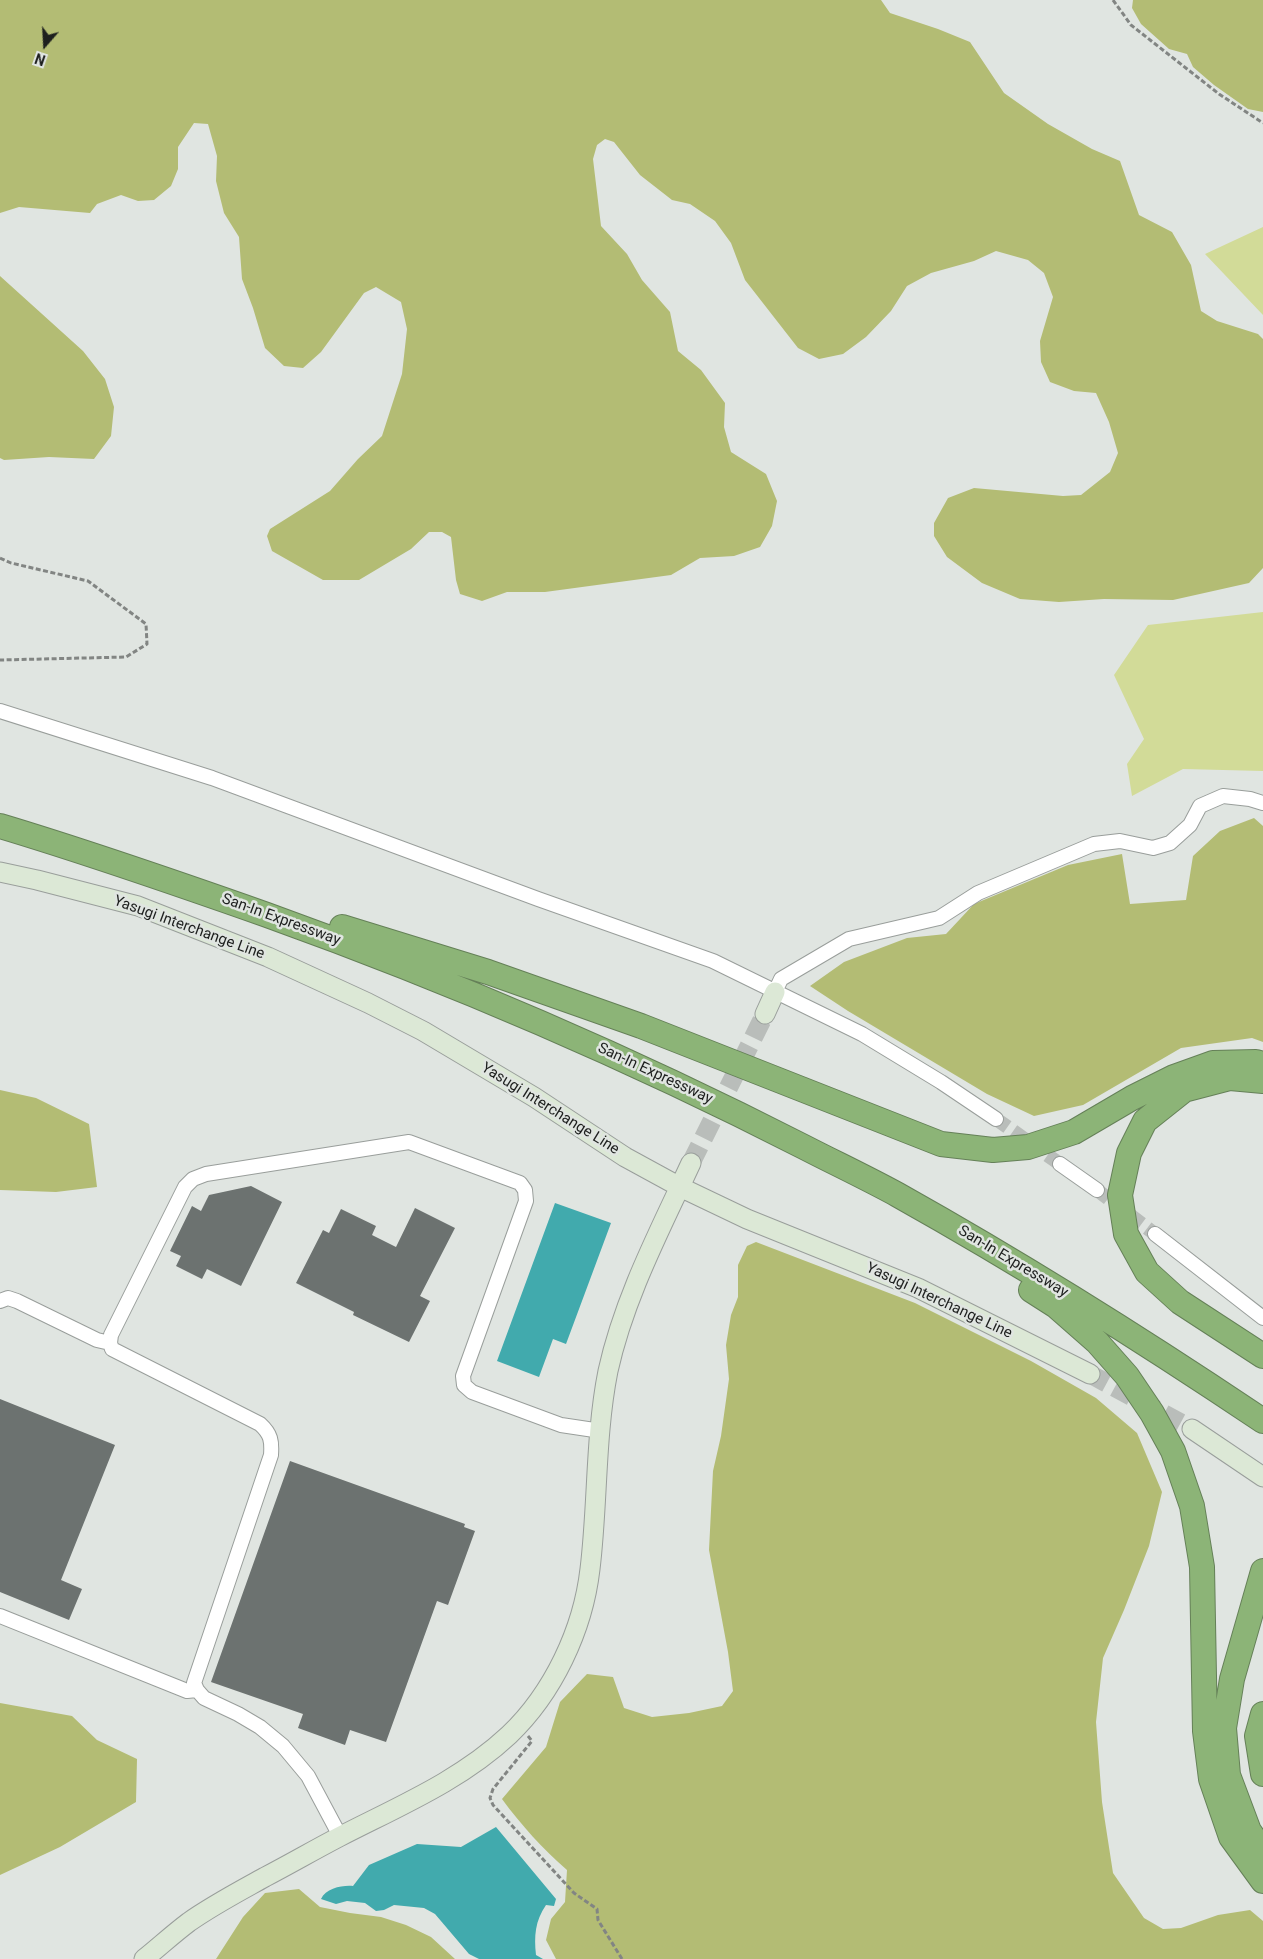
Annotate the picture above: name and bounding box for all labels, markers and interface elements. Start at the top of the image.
north arrow [20,20,70,70]
text: N [33,50,47,68]
street label: San-In Expressway [219,890,343,950]
street label: Yasugi Interchange Line [111,892,267,964]
street label: San-In Expressway [595,1039,715,1109]
street label: Yasugi Interchange Line [478,1059,622,1159]
street label: San-In Expressway [955,1222,1071,1302]
street label: Yasugi Interchange Line [863,1259,1015,1343]

